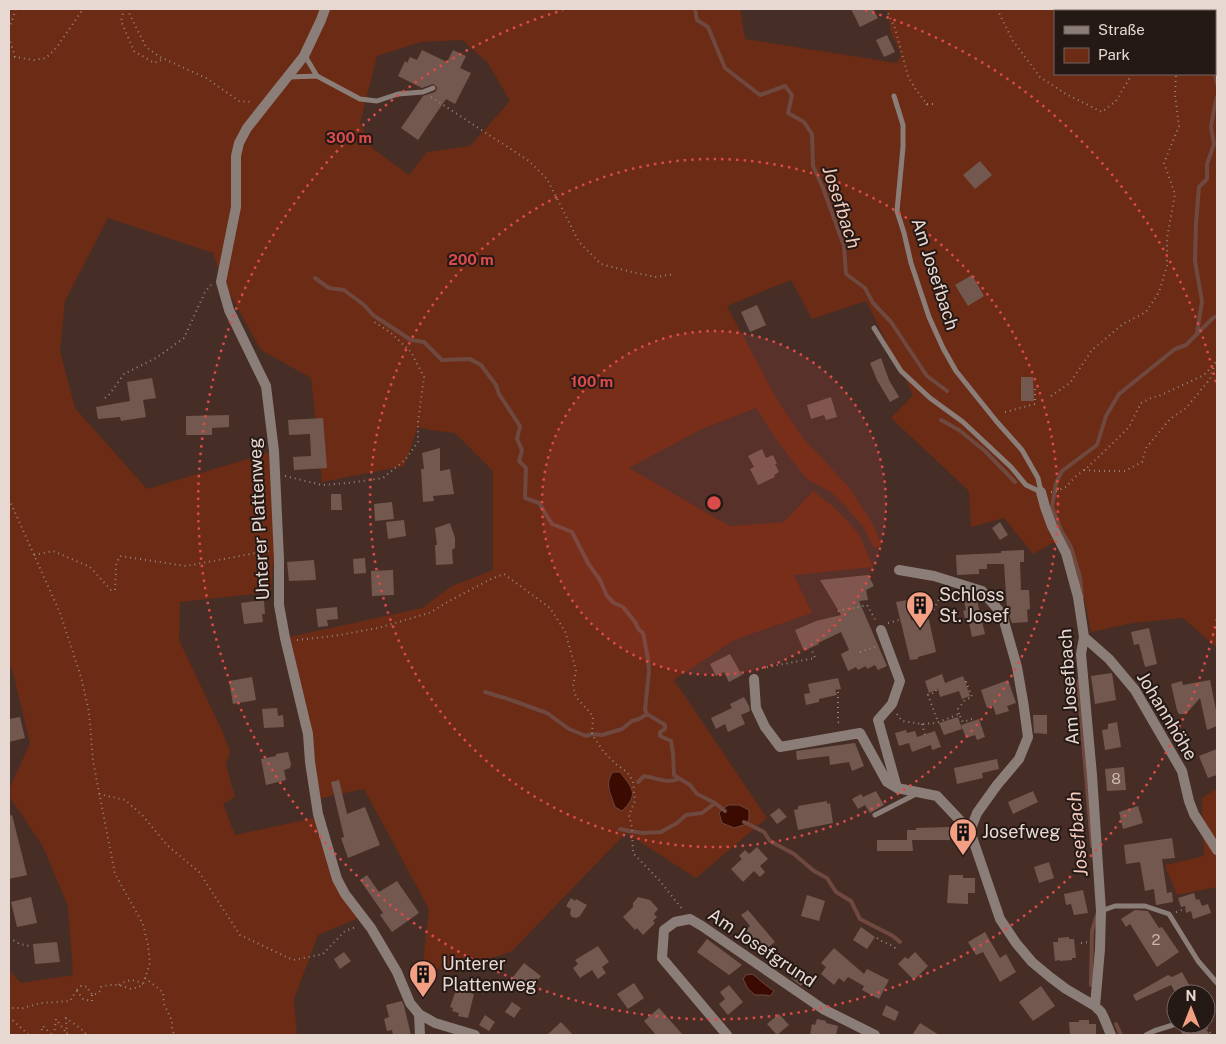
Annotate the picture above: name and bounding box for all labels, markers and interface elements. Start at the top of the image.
legend [1054,10,1216,75]
text: Straße [1098,21,1145,38]
text: Park [1098,46,1130,63]
text: 300 m [326,129,372,146]
water label: Josefbach [818,163,866,251]
street label: Am Josefbach [907,215,963,333]
text: 200 m [448,251,494,268]
text: 100 m [571,373,613,390]
street label: Unterer Plattenweg [244,437,273,601]
centre of rings [705,494,723,512]
place label: Schloss St. Josef [939,584,1009,626]
building icon: Schloss St. Josef [905,590,935,629]
street label: Am Josefbach [1054,628,1083,746]
street label: Johannhöhe [1133,668,1202,764]
house number: 8 [1111,770,1121,787]
water label: Josefbach [1062,790,1092,878]
building icon: Josefweg [948,817,978,856]
place label: Josefweg [982,821,1061,842]
street label: Am Josefgrund [704,904,820,991]
house number: 2 [1152,931,1161,948]
place label: Unterer Plattenweg [442,953,537,995]
building icon: Unterer Plattenweg [408,959,438,998]
north arrow [1166,984,1216,1034]
text: N [1186,988,1196,1004]

